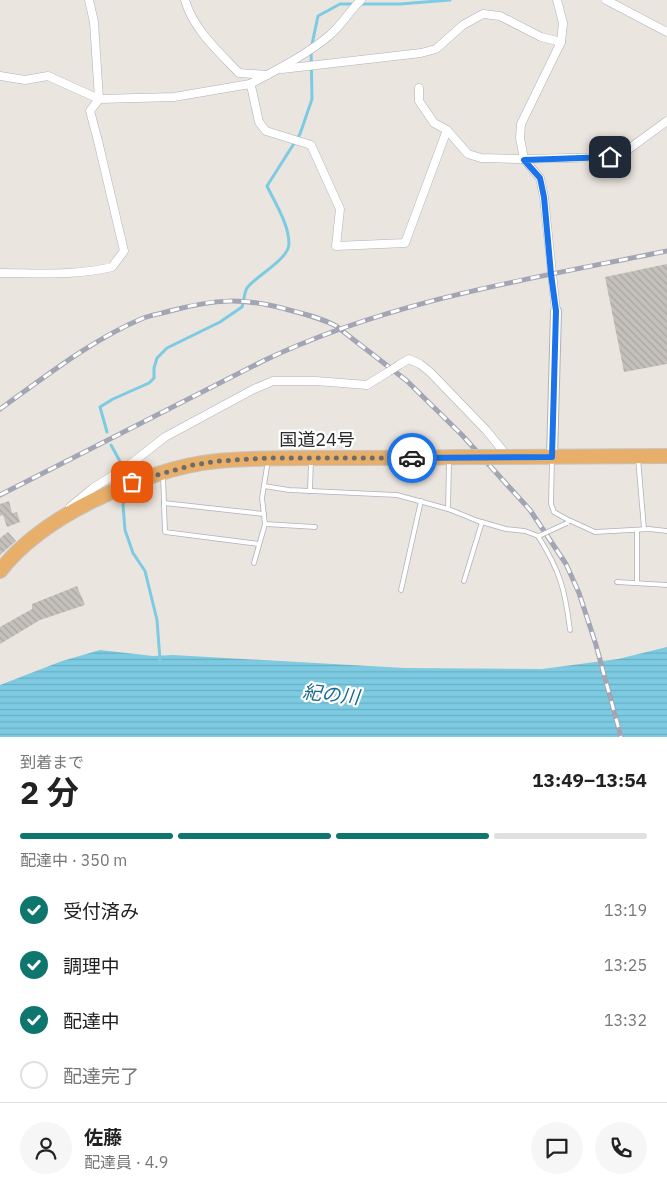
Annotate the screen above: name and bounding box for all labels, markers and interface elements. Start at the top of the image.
pin [589,136,631,178]
icon: home [596,143,624,171]
street label: 国道24号 [279,428,355,451]
courier [387,433,437,483]
icon: car [398,444,426,472]
pin [111,461,153,503]
icon: bag [118,468,146,496]
water label: 紀の川 [301,679,363,709]
text: 到着まで [20,752,84,772]
text: 13:49–13:54 [532,768,647,792]
text: 2 分 [20,771,79,813]
text: 配達中 · 350 m [20,850,127,870]
icon: check [20,896,48,924]
text: 受付済み [63,899,139,923]
text: 13:19 [604,900,647,920]
icon: check [20,951,48,979]
text: 調理中 [63,954,120,978]
text: 13:25 [604,955,647,975]
icon: check [20,1006,48,1034]
text: 配達中 [63,1009,120,1033]
text: 13:32 [604,1010,647,1030]
text: 配達完了 [63,1064,139,1088]
button: person [20,1122,72,1174]
button: chat [531,1122,583,1174]
button: phone [595,1122,647,1174]
text: 佐藤 [84,1125,122,1149]
text: 配達員 · 4.9 [84,1152,168,1172]

